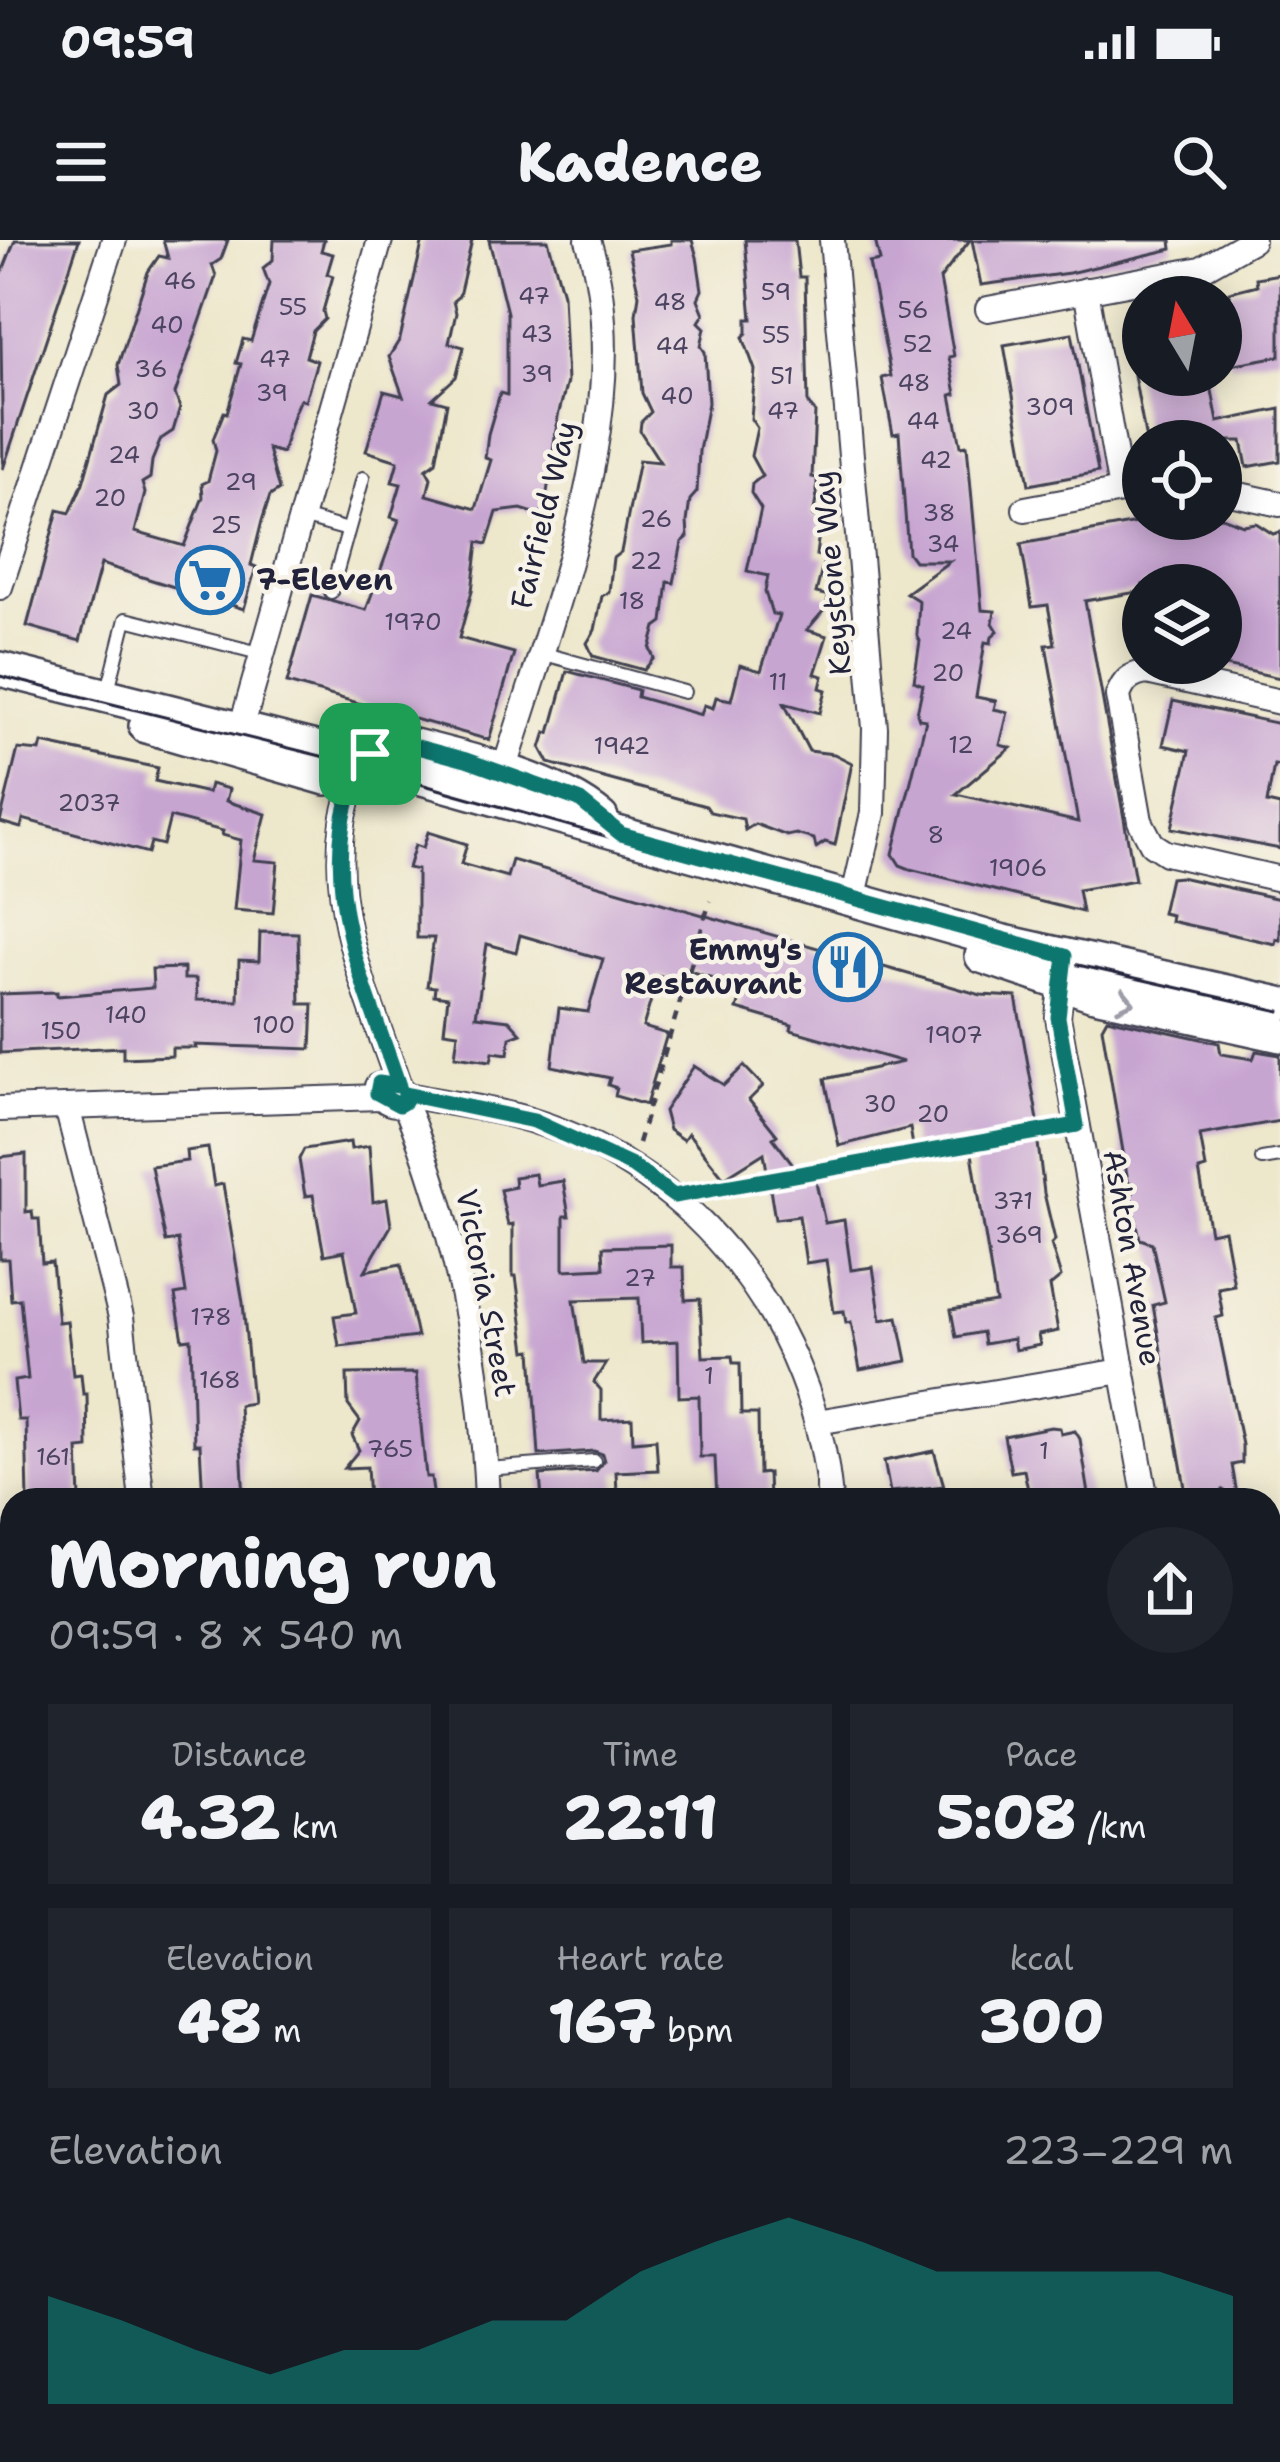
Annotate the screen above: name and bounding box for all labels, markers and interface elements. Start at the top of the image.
text: 09:59 [60,12,195,72]
text: Kadence [518,126,762,198]
icon: menu [48,129,114,195]
icon: search [1166,129,1232,195]
house number: 46 [163,265,197,297]
house number: 59 [761,276,791,308]
north arrow [1122,276,1242,396]
map controls [1122,276,1242,684]
house number: 47 [518,280,550,312]
house number: 48 [653,286,687,318]
house number: 55 [279,291,307,323]
house number: 56 [897,294,929,326]
house number: 40 [150,309,184,341]
house number: 43 [521,318,553,350]
house number: 55 [762,319,790,351]
house number: 52 [903,328,933,360]
house number: 44 [656,330,688,362]
house number: 47 [259,343,291,375]
house number: 36 [135,353,168,385]
house number: 39 [521,358,553,390]
house number: 51 [770,360,794,392]
house number: 48 [897,367,931,399]
house number: 39 [256,377,288,409]
house number: 40 [660,380,694,412]
house number: 309 [1025,391,1075,423]
house number: 30 [126,395,160,427]
house number: 47 [767,395,799,427]
house number: 44 [907,405,939,437]
street label: Fairfield Way [500,417,587,613]
button: locate [1122,420,1242,540]
house number: 24 [108,439,140,471]
house number: 42 [920,444,952,476]
house number: 29 [225,466,257,498]
street label: Keystone Way [802,469,861,677]
house number: 20 [94,482,126,514]
house number: 38 [923,497,955,529]
house number: 26 [640,503,672,535]
house number: 25 [210,509,242,541]
house number: 34 [927,528,959,560]
supermarket icon: 7-Eleven [175,545,245,615]
house number: 22 [630,545,662,577]
place label: 7-Eleven [256,559,393,600]
button: layers [1122,564,1242,684]
house number: 18 [619,585,645,617]
house number: 1970 [384,606,442,638]
house number: 24 [940,615,972,647]
house number: 20 [932,657,964,689]
house number: 11 [768,666,788,698]
pin [319,703,421,805]
icon: arrive [337,721,403,787]
house number: 12 [948,729,974,761]
house number: 1942 [594,730,650,762]
house number: 2037 [57,787,121,819]
house number: 8 [928,819,944,851]
house number: 1906 [989,852,1047,884]
place label: Emmy's Restaurant [624,929,802,1004]
restaurant icon: Emmy's Restaurant [813,932,883,1002]
one-way arrow [1115,988,1135,1013]
house number: 140 [105,999,147,1031]
house number: 100 [253,1009,295,1041]
house number: 150 [41,1015,81,1047]
house number: 1907 [925,1019,983,1051]
house number: 30 [863,1088,897,1120]
house number: 20 [917,1098,949,1130]
street label: Ashton Avenue [1093,1147,1172,1369]
house number: 371 [993,1185,1033,1217]
street label: Victoria Street [446,1186,527,1400]
house number: 369 [995,1219,1043,1251]
house number: 27 [624,1262,656,1294]
house number: 178 [190,1301,232,1333]
house number: 1 [704,1360,714,1392]
house number: 168 [199,1364,241,1396]
house number: 765 [367,1433,413,1465]
house number: 1 [1039,1435,1049,1467]
house number: 161 [36,1441,70,1473]
text: Morning run [48,1520,497,1608]
button: share [1107,1527,1233,1653]
text: 09:59 · 8 × 540 m [48,1609,403,1661]
text: Distance [172,1732,307,1777]
text: Time [603,1732,678,1777]
text: Pace [1005,1732,1078,1777]
text: 4.32 [141,1777,280,1857]
text: 22:11 [563,1777,718,1857]
text: 5:08 [937,1777,1076,1857]
text: km [280,1804,338,1849]
text: /km [1076,1804,1146,1849]
text: Elevation [166,1936,313,1981]
text: Heart rate [556,1936,725,1981]
text: kcal [1009,1936,1074,1981]
text: 48 [178,1981,262,2061]
text: 167 [548,1981,656,2061]
text: 300 [979,1981,1105,2061]
text: m [262,2008,301,2053]
text: bpm [656,2008,733,2053]
text: Elevation [48,2124,223,2176]
text: 223–229 m [1003,2124,1233,2176]

